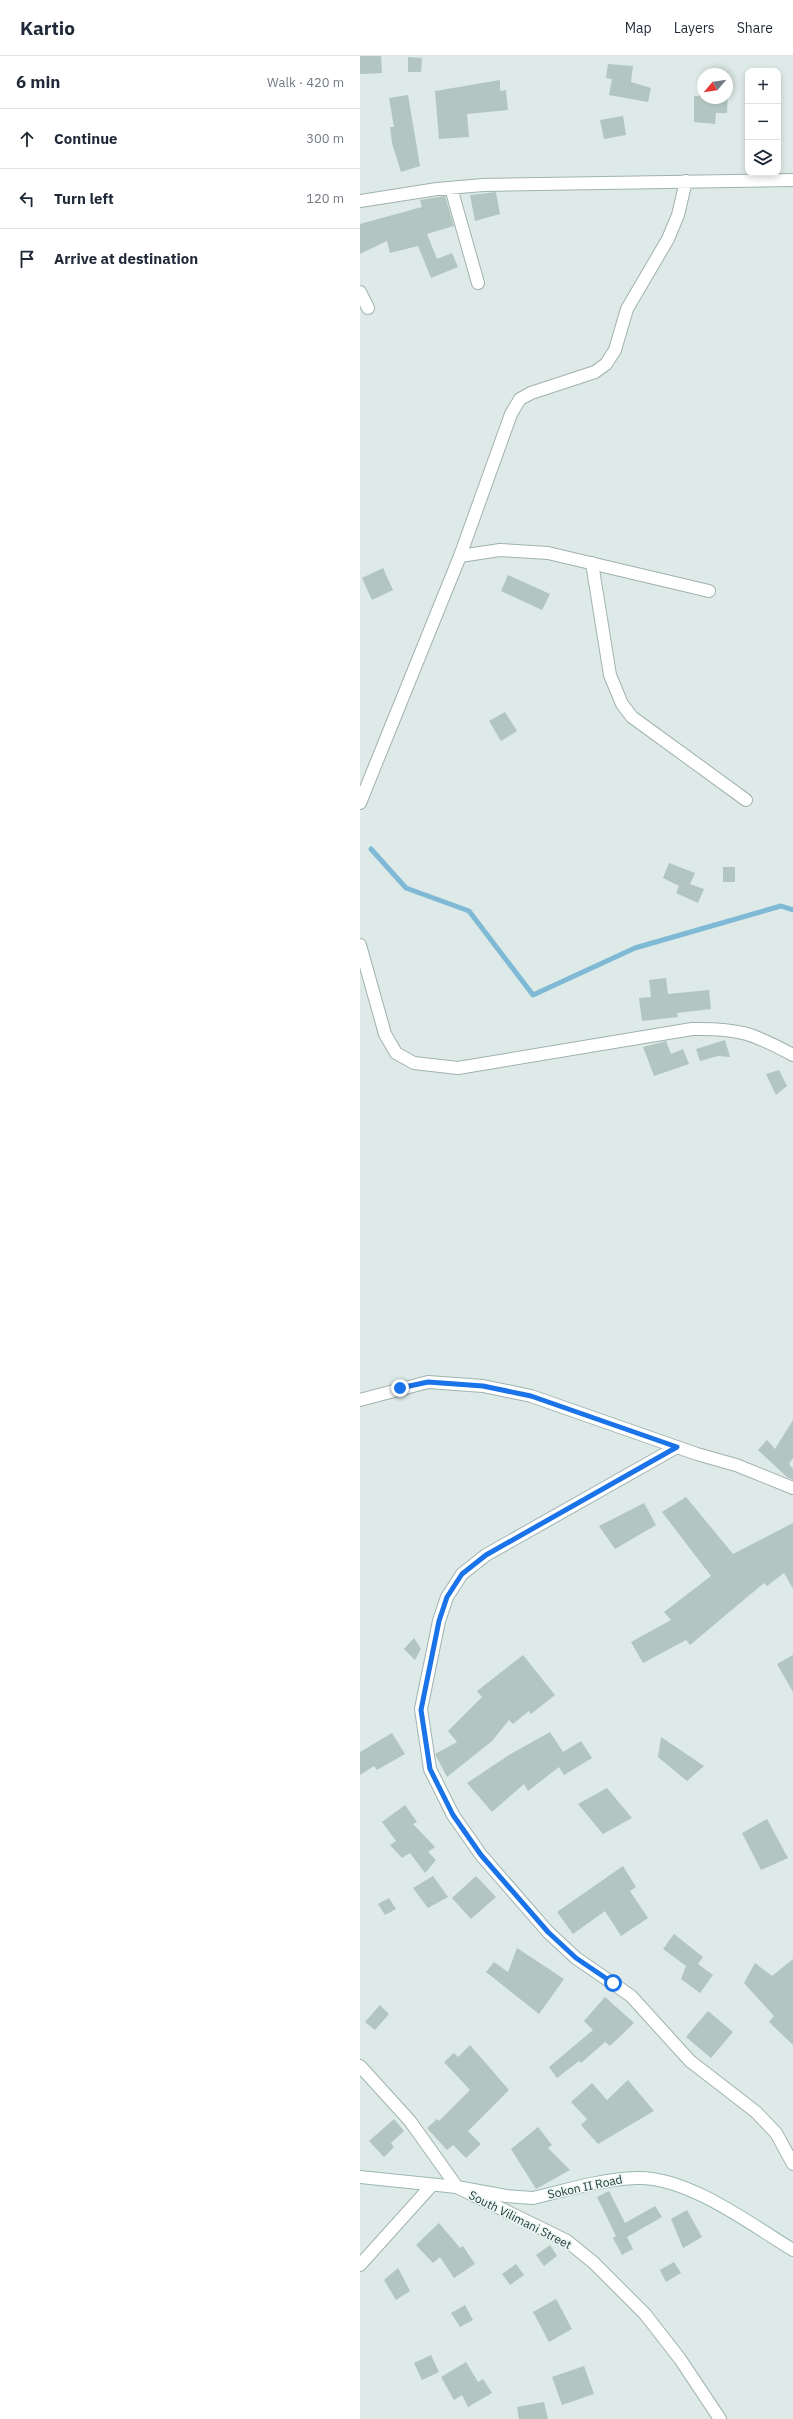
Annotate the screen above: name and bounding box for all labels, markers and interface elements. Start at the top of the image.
text: Kartio [20,16,75,40]
text: Map [625,19,652,37]
text: Layers [674,19,715,37]
text: Share [737,19,773,37]
north arrow [697,68,733,104]
map controls [745,68,781,176]
button: + [745,68,781,104]
text: 6 min [16,71,60,93]
text: Walk · 420 m [267,74,344,91]
button: − [745,104,781,140]
icon: ahead [16,128,38,150]
text: Continue [54,129,118,148]
text: 300 m [306,130,344,147]
button: layers [745,140,781,176]
icon: left [16,188,38,210]
text: Turn left [54,189,114,208]
text: 120 m [306,190,344,207]
icon: arrive [16,248,38,270]
text: Arrive at destination [54,249,198,268]
route end [391,1379,409,1397]
route start [604,1974,622,1992]
street label: Sokon II Road [546,2171,624,2202]
street label: South Vilimani Street [466,2187,574,2252]

